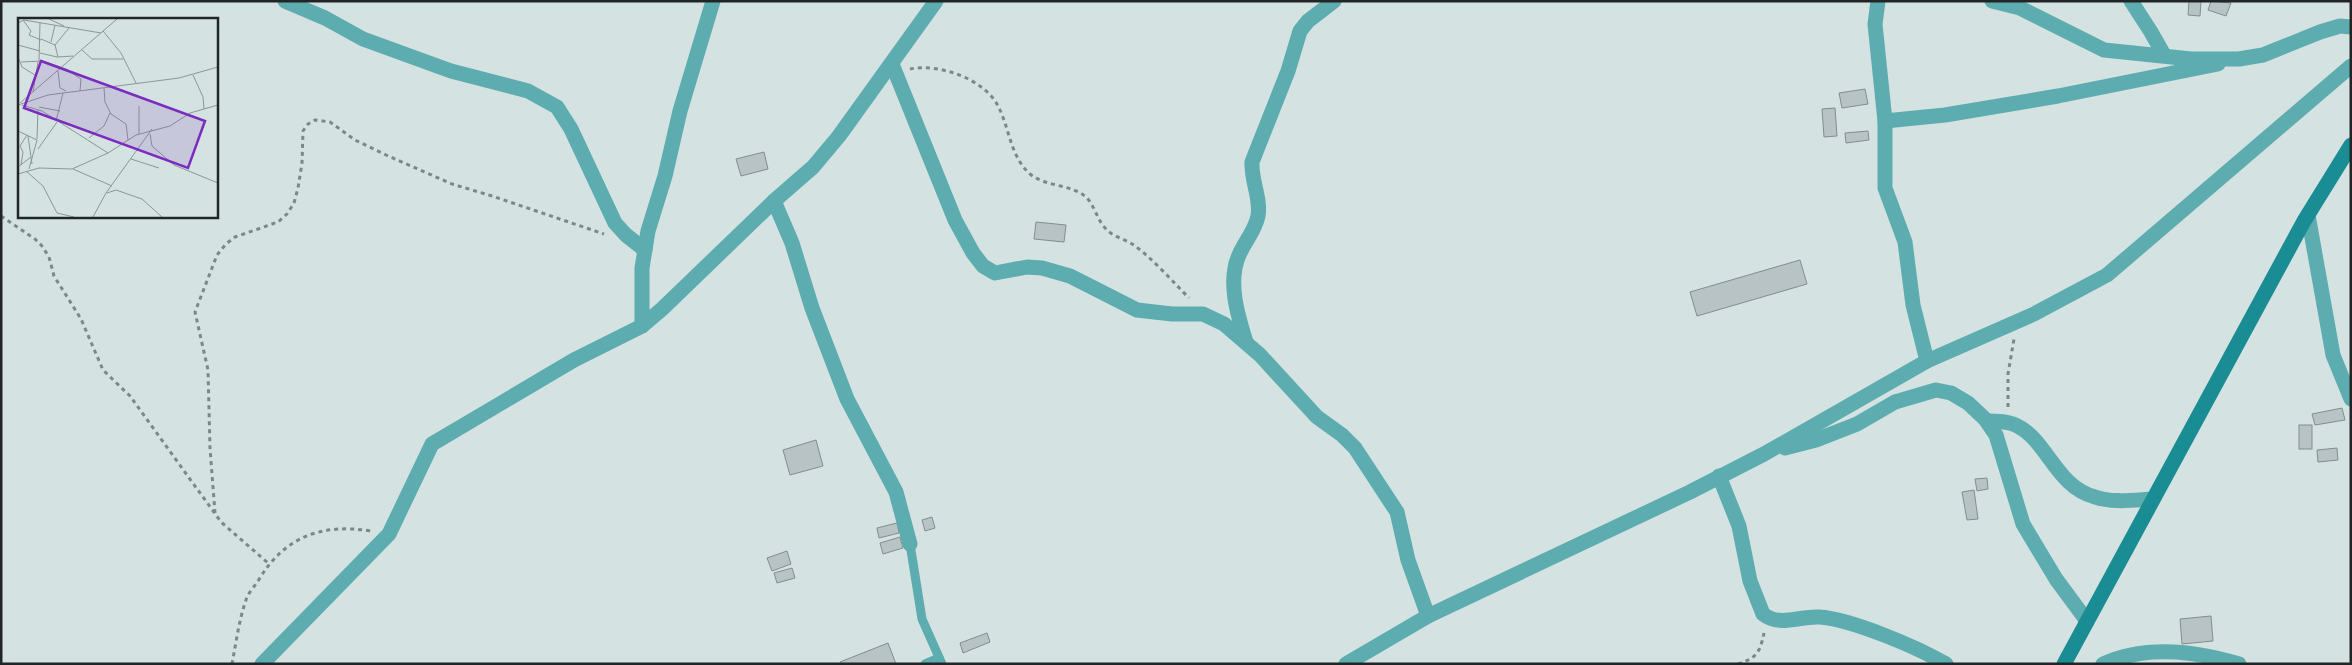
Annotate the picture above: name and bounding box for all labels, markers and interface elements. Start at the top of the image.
inset map [18,18,218,218]

